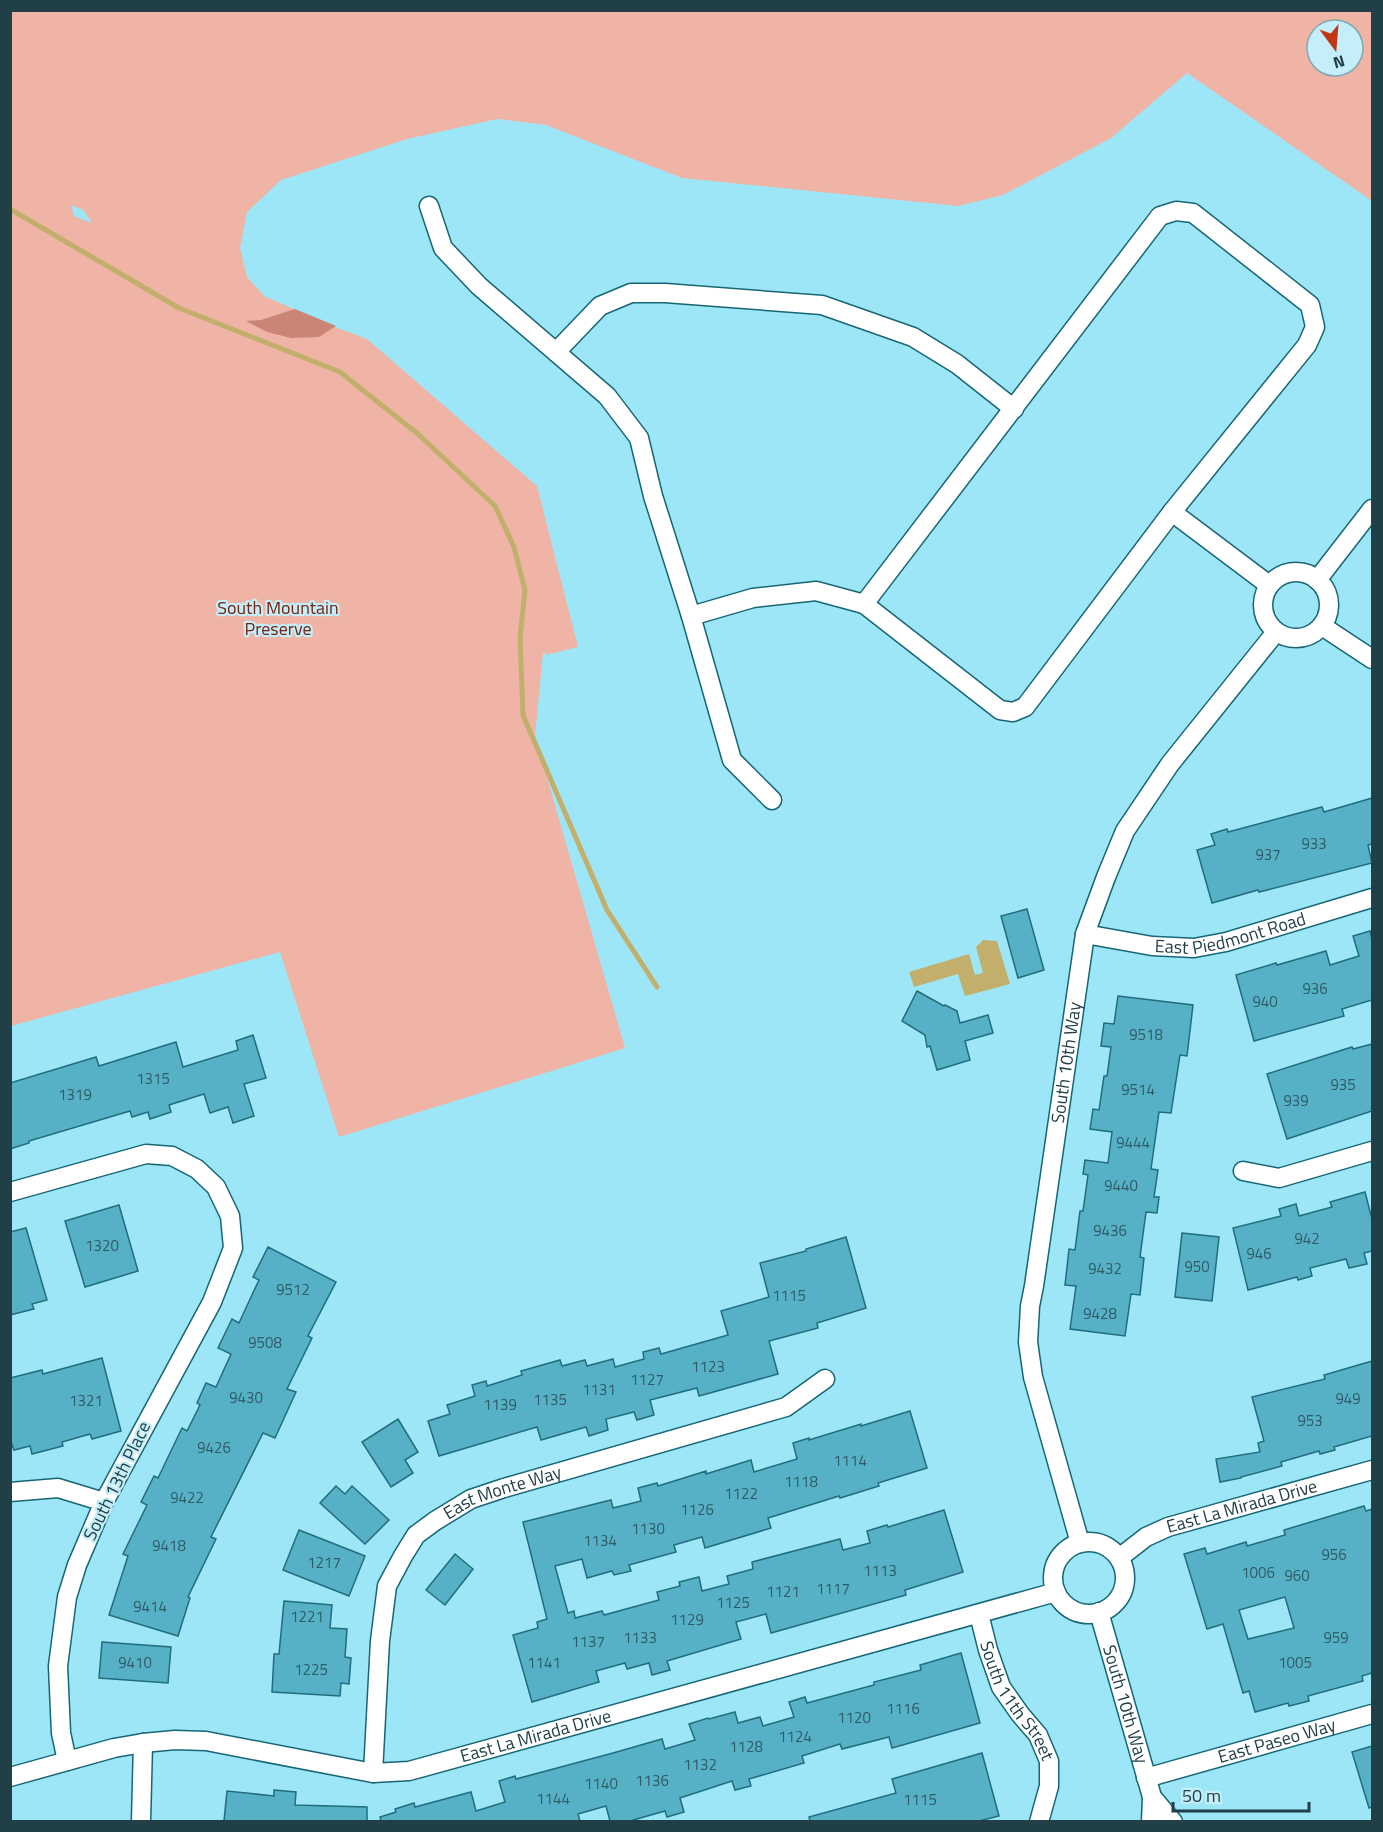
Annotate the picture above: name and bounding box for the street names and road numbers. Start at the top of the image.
street label: East Piedmont Road [1154,905,1309,961]
street label: South 10th Way [1044,1000,1088,1125]
street label: South 13th Place [76,1417,157,1545]
street label: East Monte Way [438,1458,565,1526]
street label: East La Mirada Drive [1163,1472,1320,1540]
street label: South 11th Street [973,1638,1062,1765]
street label: South 10th Way [1096,1642,1156,1767]
street label: East La Mirada Drive [457,1702,614,1769]
street label: East Paseo Way [1215,1711,1339,1770]

